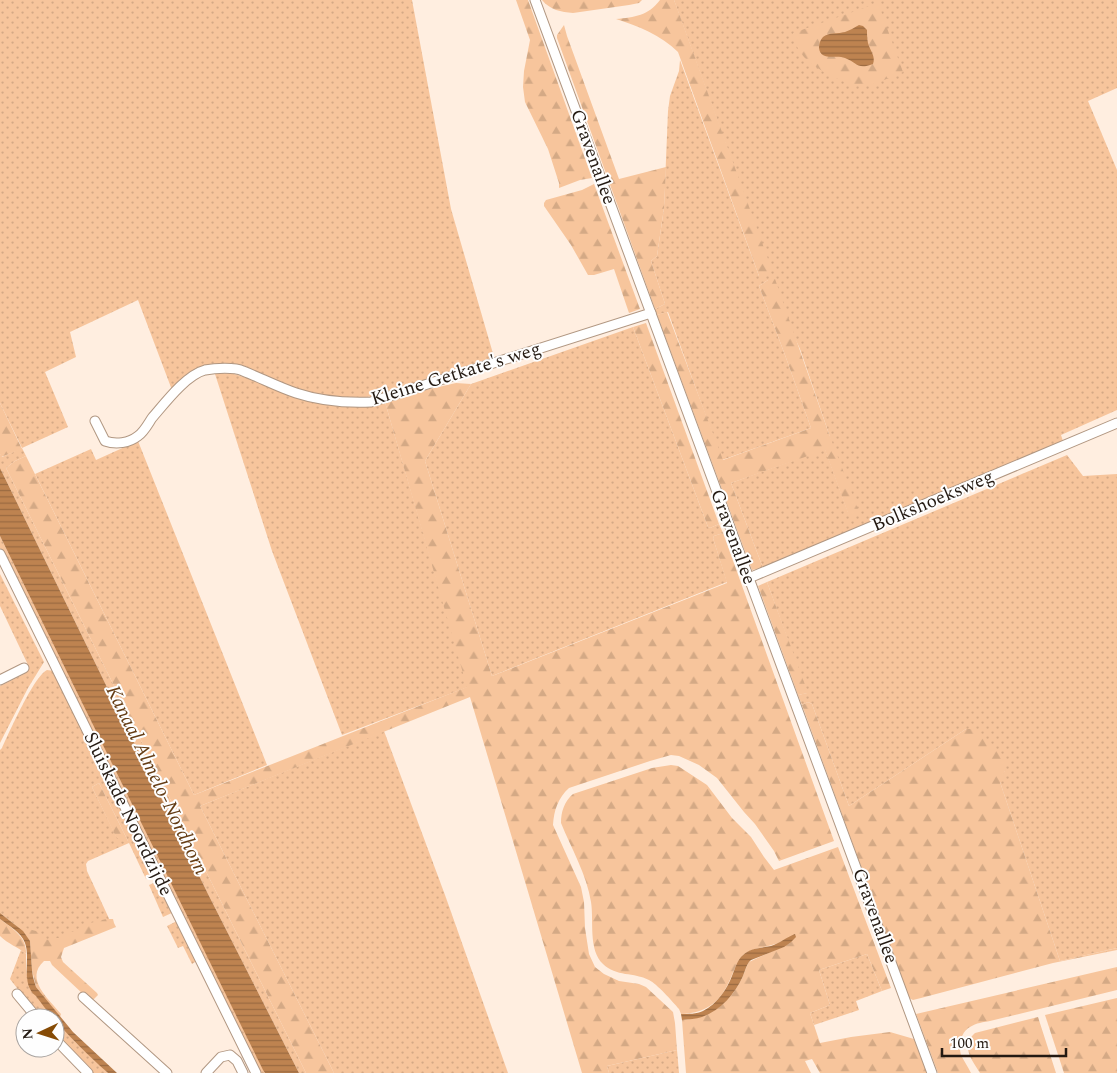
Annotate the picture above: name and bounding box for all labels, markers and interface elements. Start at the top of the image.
street label: Gravenallee [562,105,624,209]
street label: Kleine Getkate's weg [367,334,545,414]
street label: Bolkshoeksweg [868,462,998,540]
street label: Gravenallee [702,485,764,589]
water label: Kanaal Almelo-Nordhorn [98,680,216,880]
street label: Sluiskade Noordzijde [76,727,180,901]
street label: Gravenallee [844,864,906,968]
north arrow [15,1008,65,1058]
scale bar [942,1026,1066,1058]
text: N [17,1027,38,1040]
text: 100 m [950,1032,989,1055]

